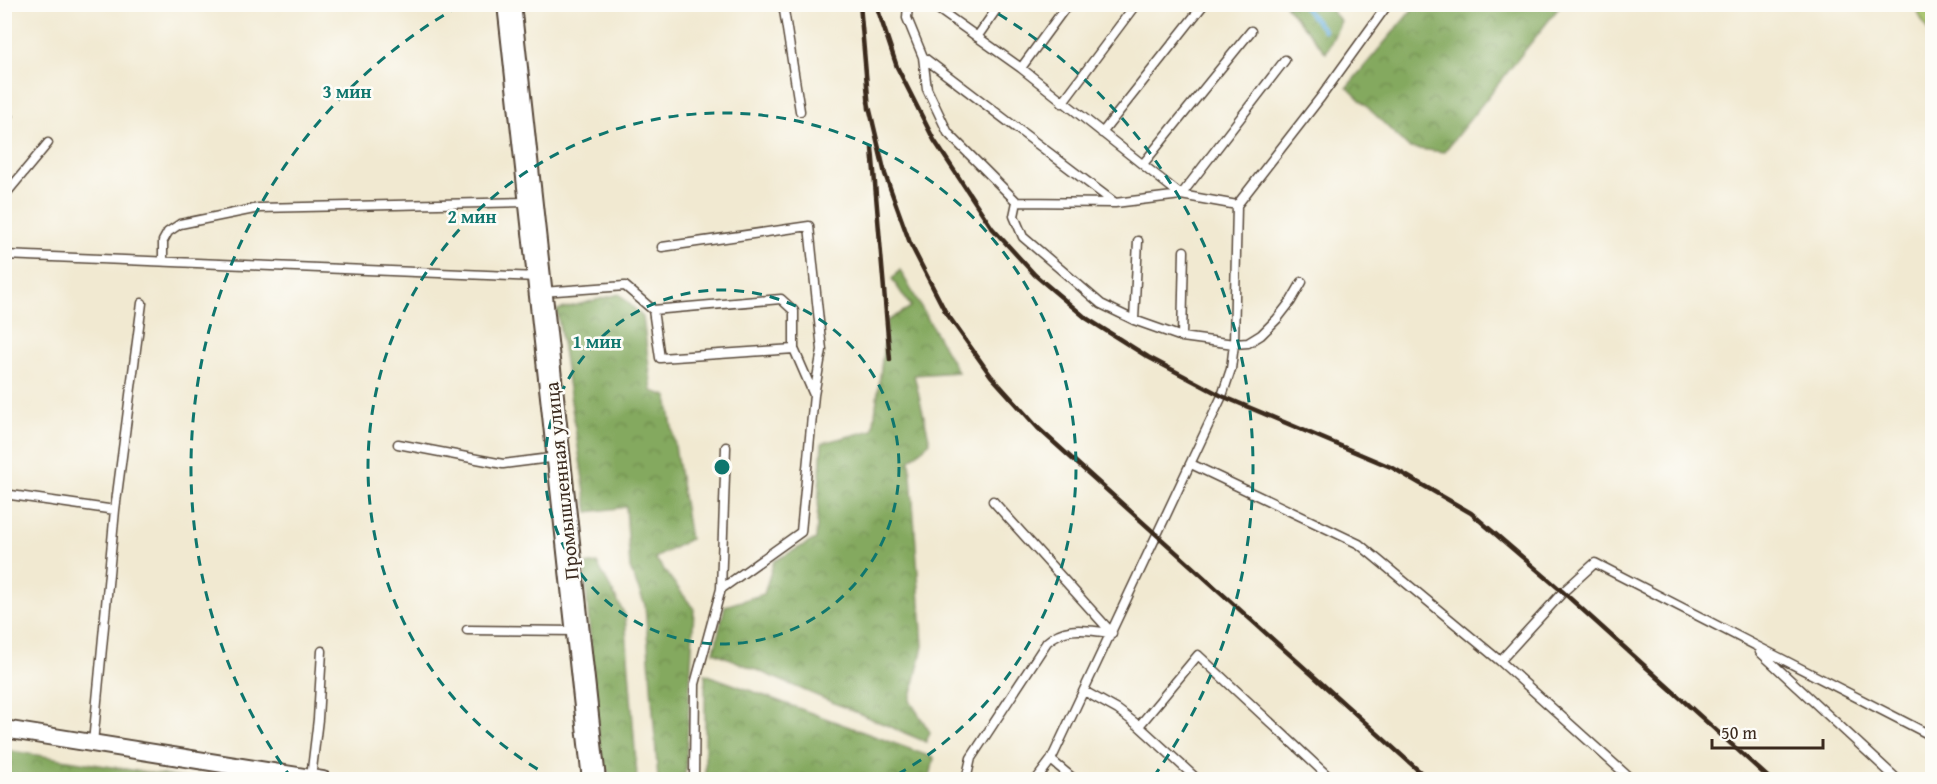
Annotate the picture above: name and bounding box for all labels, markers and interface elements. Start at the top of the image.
text: 3 мин [322,78,372,105]
text: 2 мин [447,203,497,230]
text: 1 мин [572,328,622,355]
street label: Промышленная улица [536,380,586,581]
centre of rings [712,457,732,477]
scale bar [1712,712,1823,750]
text: 50 m [1721,719,1757,746]

